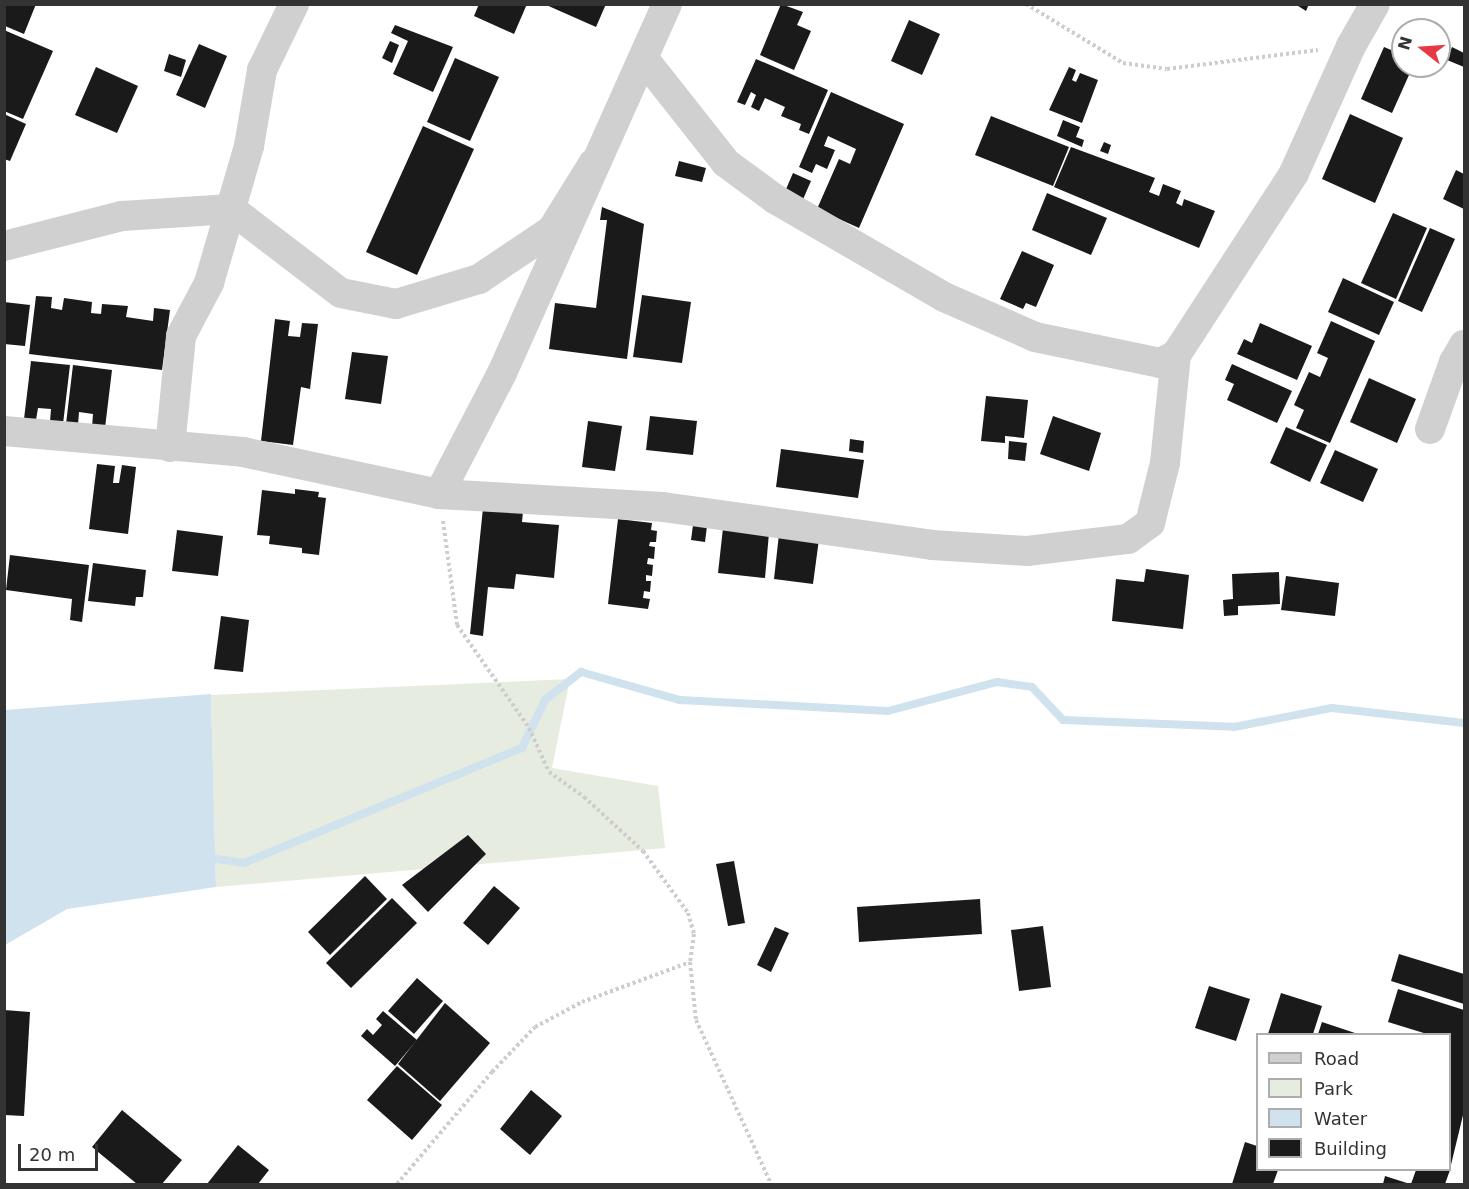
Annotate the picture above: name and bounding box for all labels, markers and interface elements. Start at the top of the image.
north arrow [1391,18,1451,78]
text: N [1394,34,1416,52]
legend [1256,1033,1451,1171]
text: Road [1314,1048,1359,1069]
text: Park [1314,1078,1353,1099]
text: Water [1314,1108,1367,1129]
scale bar [21,1132,100,1170]
text: Building [1314,1138,1387,1159]
text: 20 m [29,1144,75,1165]

